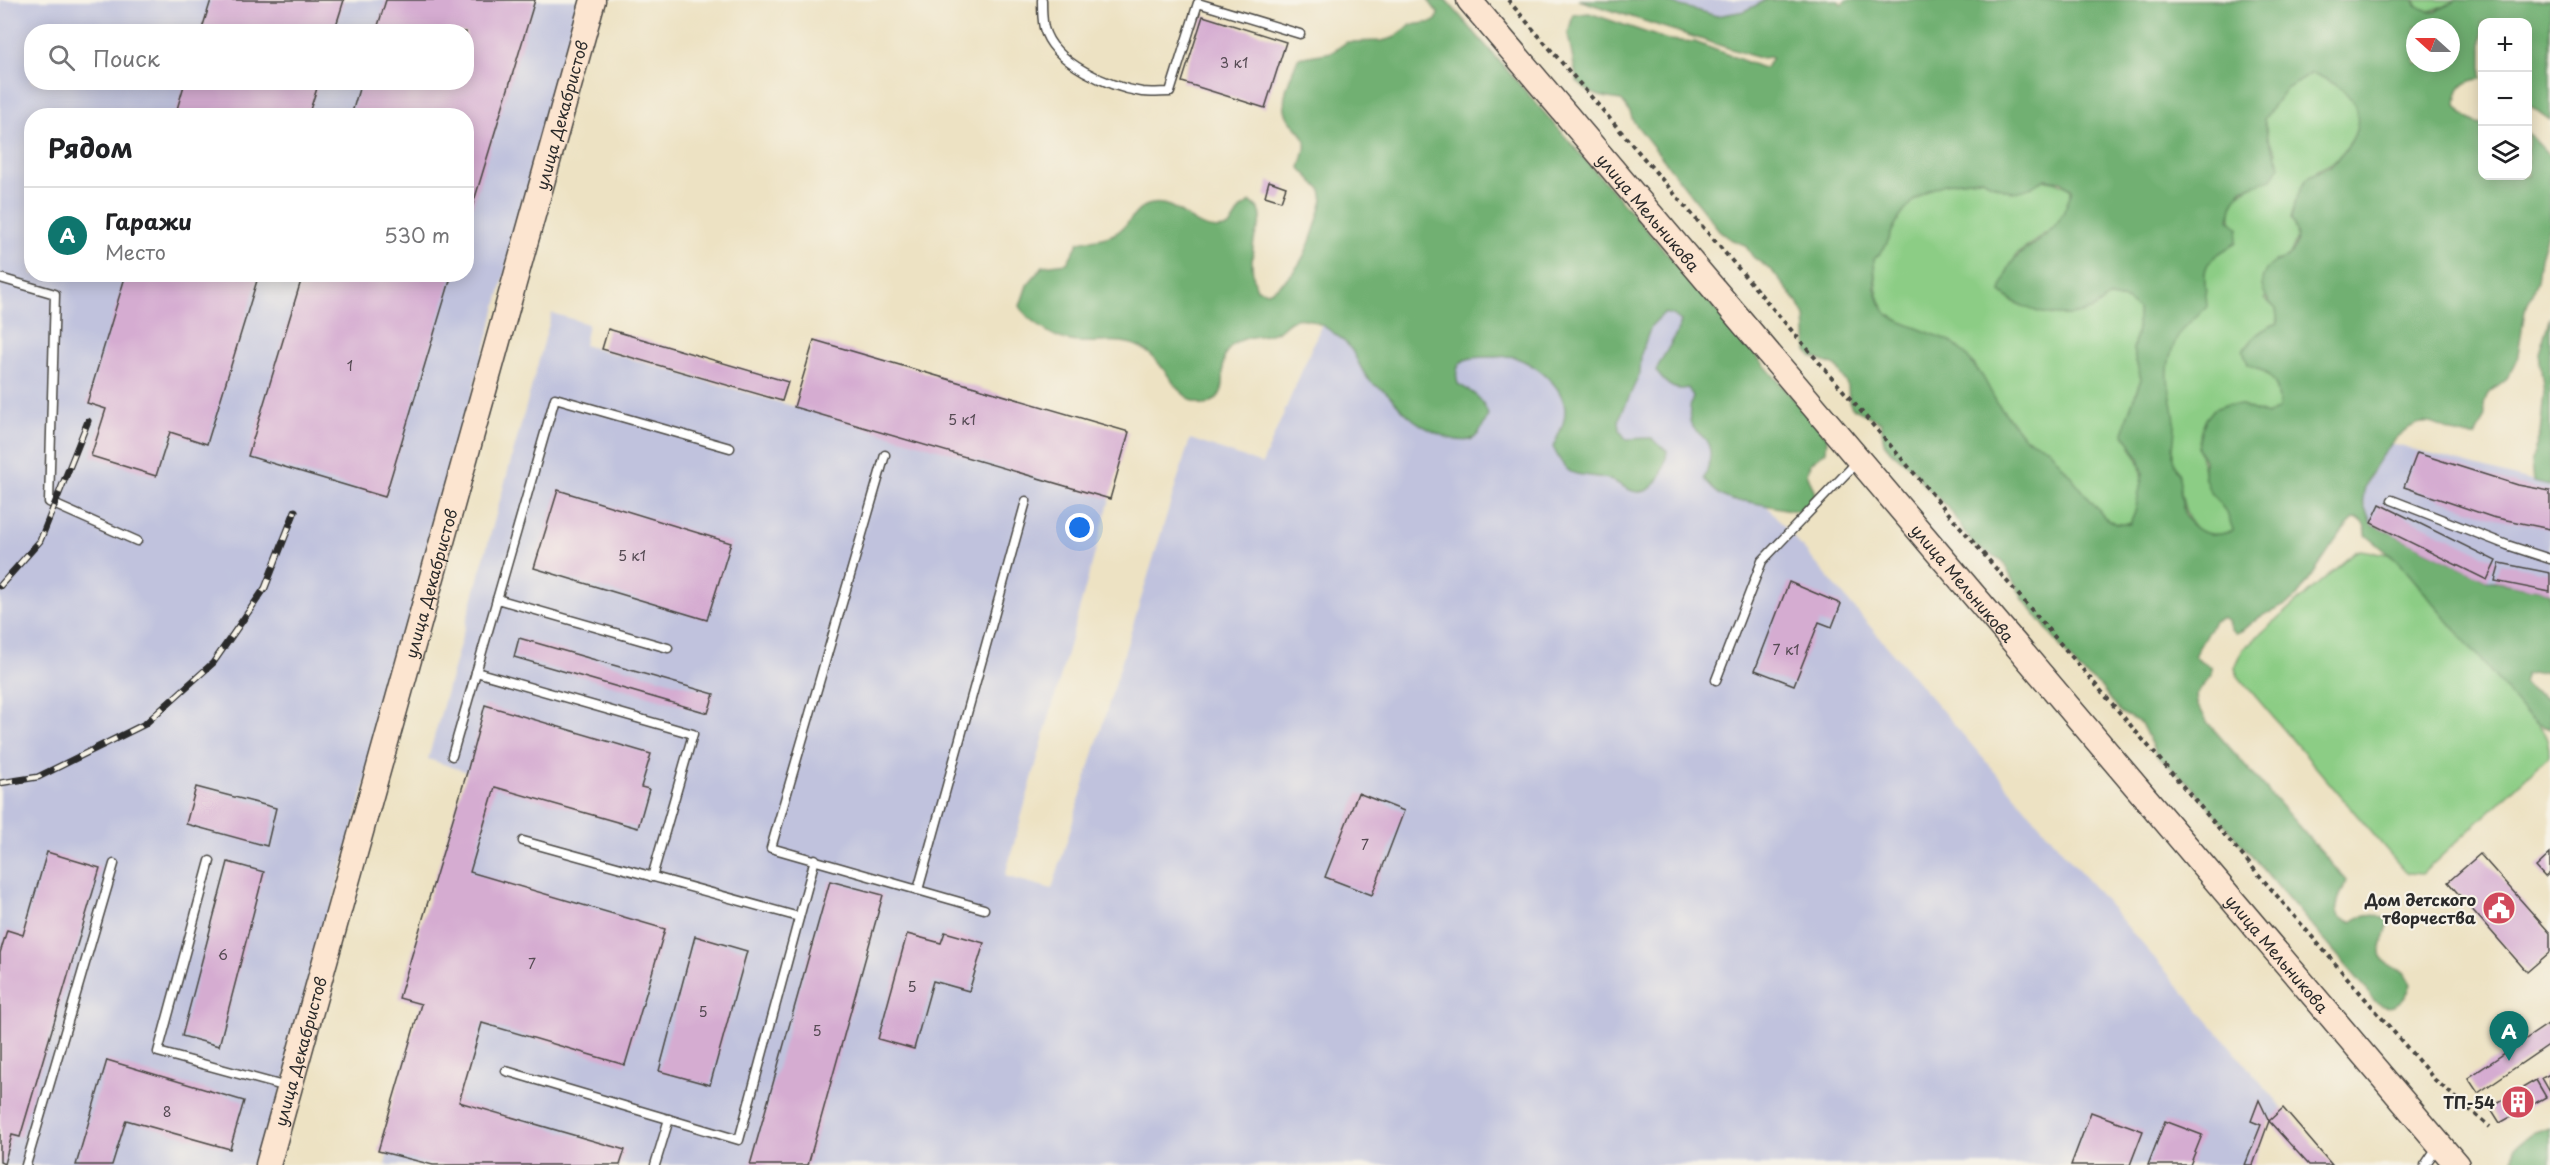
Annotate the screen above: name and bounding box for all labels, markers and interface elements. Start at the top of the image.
north arrow [2406,18,2460,72]
map controls [2478,18,2532,180]
button: + [2478,18,2532,72]
search box [24,24,474,90]
street label: улица Декабристов [529,38,593,193]
icon: search [45,41,78,74]
text: Поиск [93,41,160,74]
house number: 3 к1 [1220,52,1248,73]
button: − [2478,72,2532,126]
button: layers [2478,126,2532,180]
text: Рядом [48,128,133,167]
street label: улица Мельникова [1592,148,1706,276]
text: Гаражи [105,204,192,237]
text: A [60,220,75,250]
text: 530 m [384,220,450,250]
text: Место [105,237,166,267]
house number: 1 [347,355,353,376]
house number: 5 к1 [948,409,976,430]
street label: улица Декабристов [398,506,463,661]
your location [1065,513,1094,542]
street label: улица Мельникова [1906,518,2020,647]
house number: 5 к1 [618,545,646,566]
house number: 7 к1 [1772,639,1800,660]
house number: 7 [1361,834,1369,855]
place label: Дом детского творчества [2364,887,2476,929]
street label: улица Мельникова [2220,889,2335,1018]
public building icon: Дом детского творчества [2481,890,2517,926]
house number: 6 [218,944,228,965]
house number: 7 [528,953,536,974]
street label: улица Декабристов [267,974,332,1129]
house number: 5 [907,976,917,997]
house number: 5 [698,1001,708,1022]
pin: A [2490,1012,2528,1061]
house number: 5 [812,1020,822,1041]
building icon: ТП-54 [2500,1084,2536,1120]
place label: ТП-54 [2443,1090,2495,1114]
house number: 8 [163,1101,171,1122]

